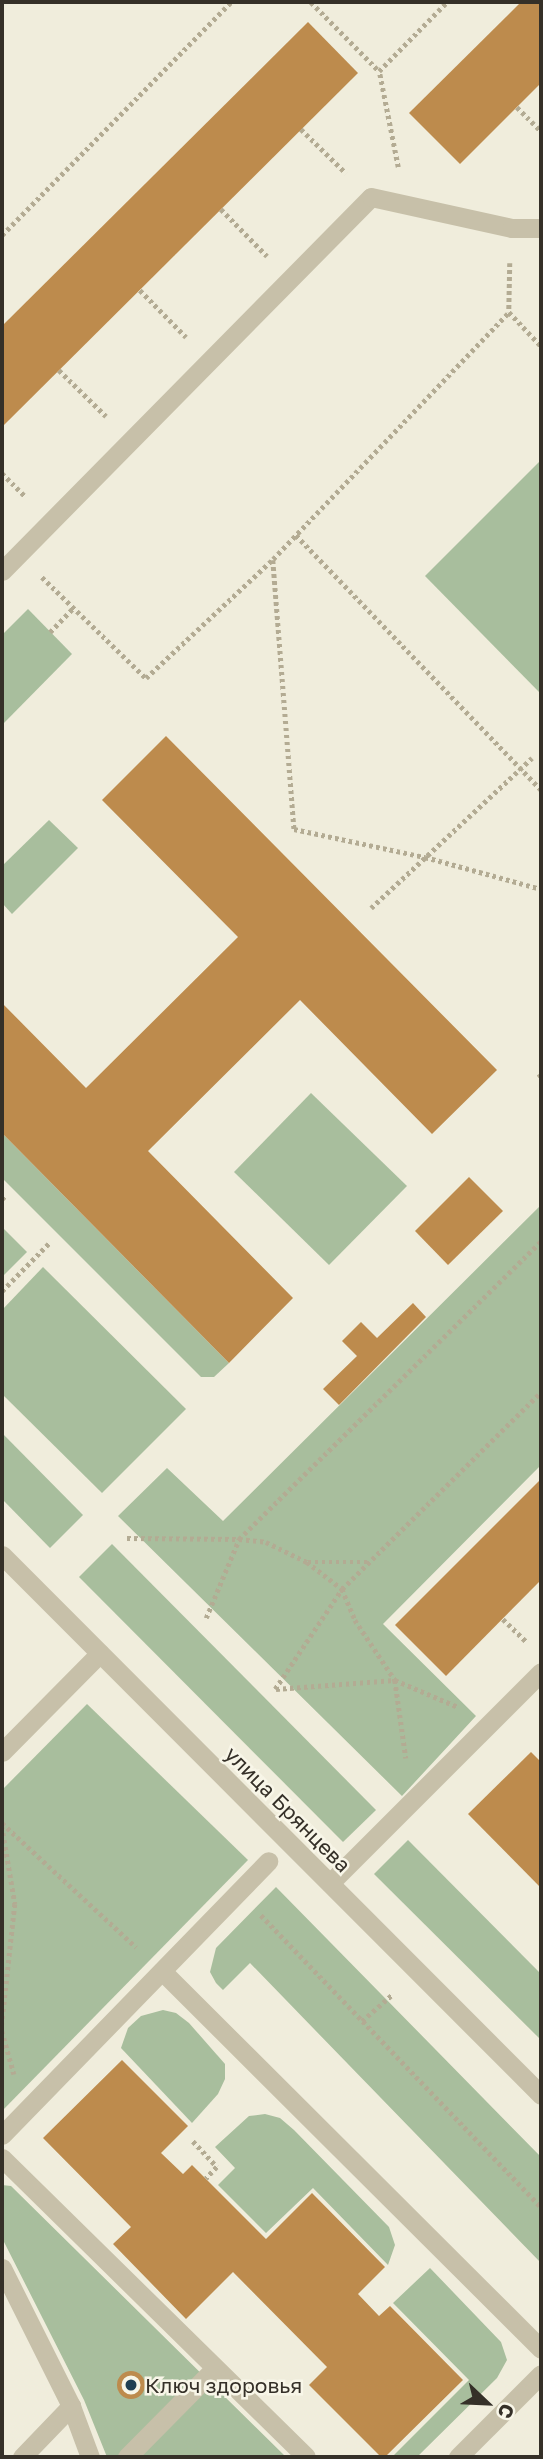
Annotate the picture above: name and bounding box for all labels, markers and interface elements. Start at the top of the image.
street label: улица Брянцева [220,1741,356,1877]
north arrow [452,2368,522,2438]
place label: Ключ здоровья [145,2372,302,2398]
marker: Ключ здоровья [123,2377,139,2393]
text: С [494,2401,520,2422]

